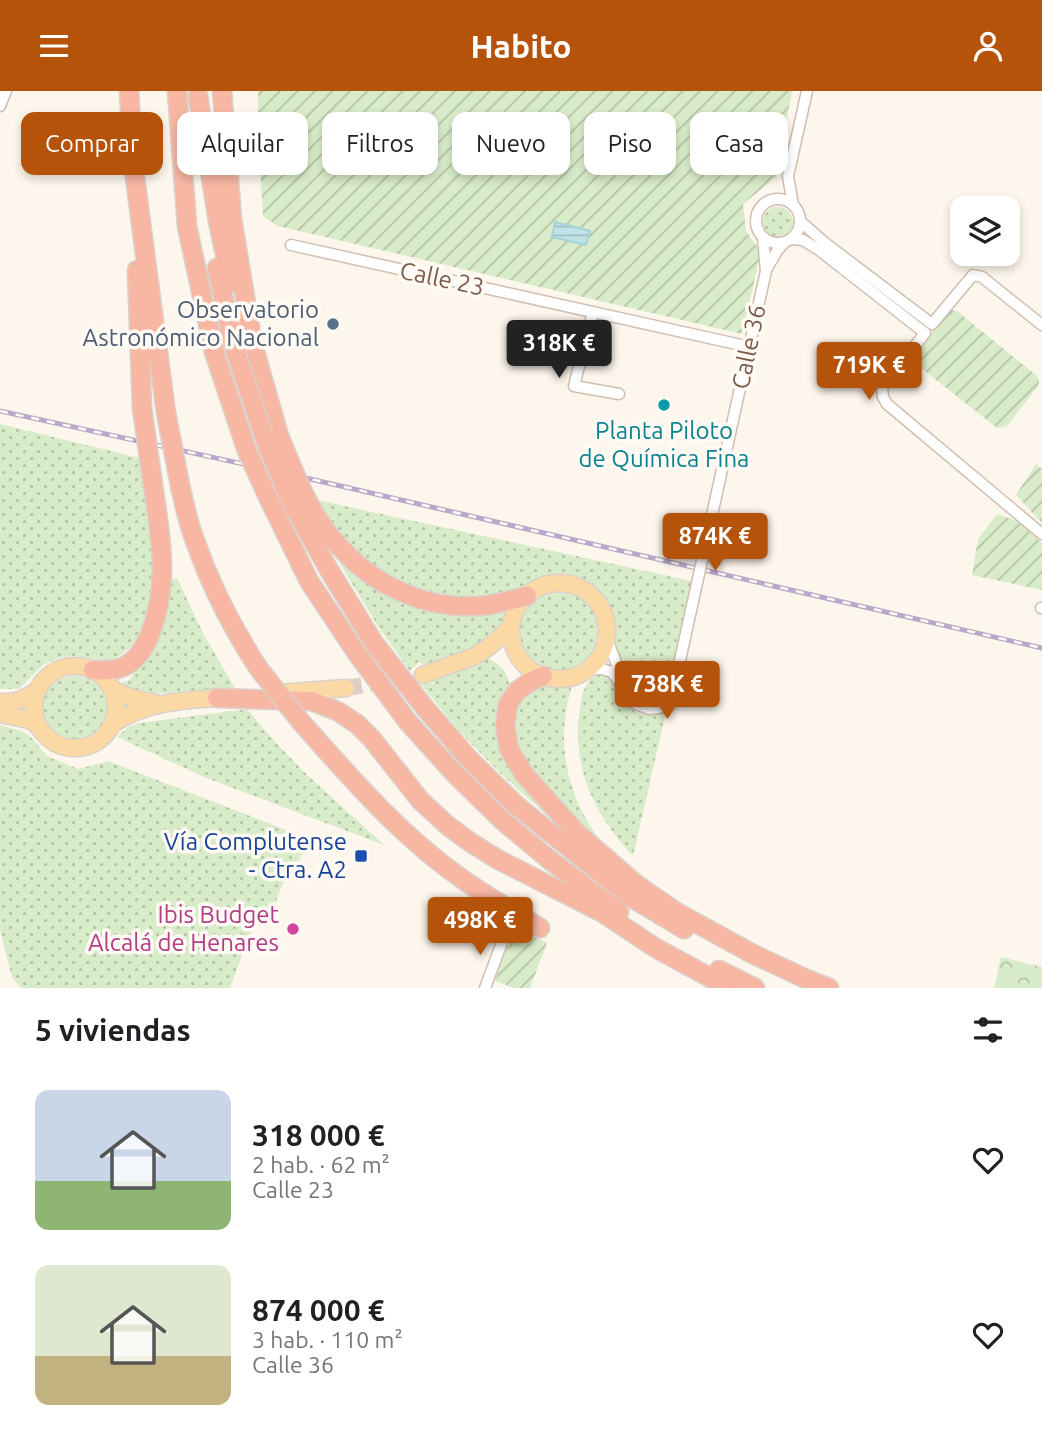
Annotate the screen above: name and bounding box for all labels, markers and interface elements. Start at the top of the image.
icon: menu [35,27,73,65]
icon: person [969,27,1007,65]
text: Habito [470,28,572,64]
chip: Comprar [21,112,163,175]
chip: Alquilar [177,112,308,175]
chip: Filtros [322,112,438,175]
chip: Nuevo [452,112,570,175]
chip: Piso [584,112,676,175]
chip: Casa [690,112,788,175]
map controls [950,196,1020,266]
button: layers [950,196,1020,266]
street label: Calle 23 [397,256,487,301]
place label: Observatorio Astronómico Nacional [82,296,319,351]
street label: Calle 36 [726,302,771,392]
marker: Observatorio Astronómico Nacional [325,316,341,332]
pin: 318K € [502,321,616,380]
text: 318K € [523,330,595,355]
pin: 719K € [812,343,926,402]
text: 719K € [833,352,905,377]
marker: Planta Piloto de Química Fina [656,397,672,413]
place label: Planta Piloto de Química Fina [579,417,749,472]
pin: 874K € [658,513,772,573]
text: 874K € [679,523,751,548]
pin: 738K € [610,661,724,721]
text: 738K € [631,671,703,696]
place label: Vía Complutense - Ctra. A2 [164,828,347,883]
marker: Vía Complutense - Ctra. A2 [353,848,369,864]
pin: 498K € [423,897,537,957]
place label: Ibis Budget Alcalá de Henares [88,901,280,956]
text: 498K € [444,907,516,932]
marker: Ibis Budget Alcalá de Henares [285,921,301,937]
icon: filters [969,1011,1007,1049]
text: 5 viviendas [35,1013,191,1047]
icon: home [91,1118,175,1202]
text: 318 000 € [252,1118,385,1152]
icon: heart [969,1141,1007,1179]
text: 2 hab. · 62 m² [252,1152,390,1177]
text: Calle 23 [252,1177,334,1202]
icon: home [91,1293,175,1377]
text: 874 000 € [252,1293,385,1327]
icon: heart [969,1316,1007,1354]
text: 3 hab. · 110 m² [252,1327,403,1352]
text: Calle 36 [252,1352,334,1377]

